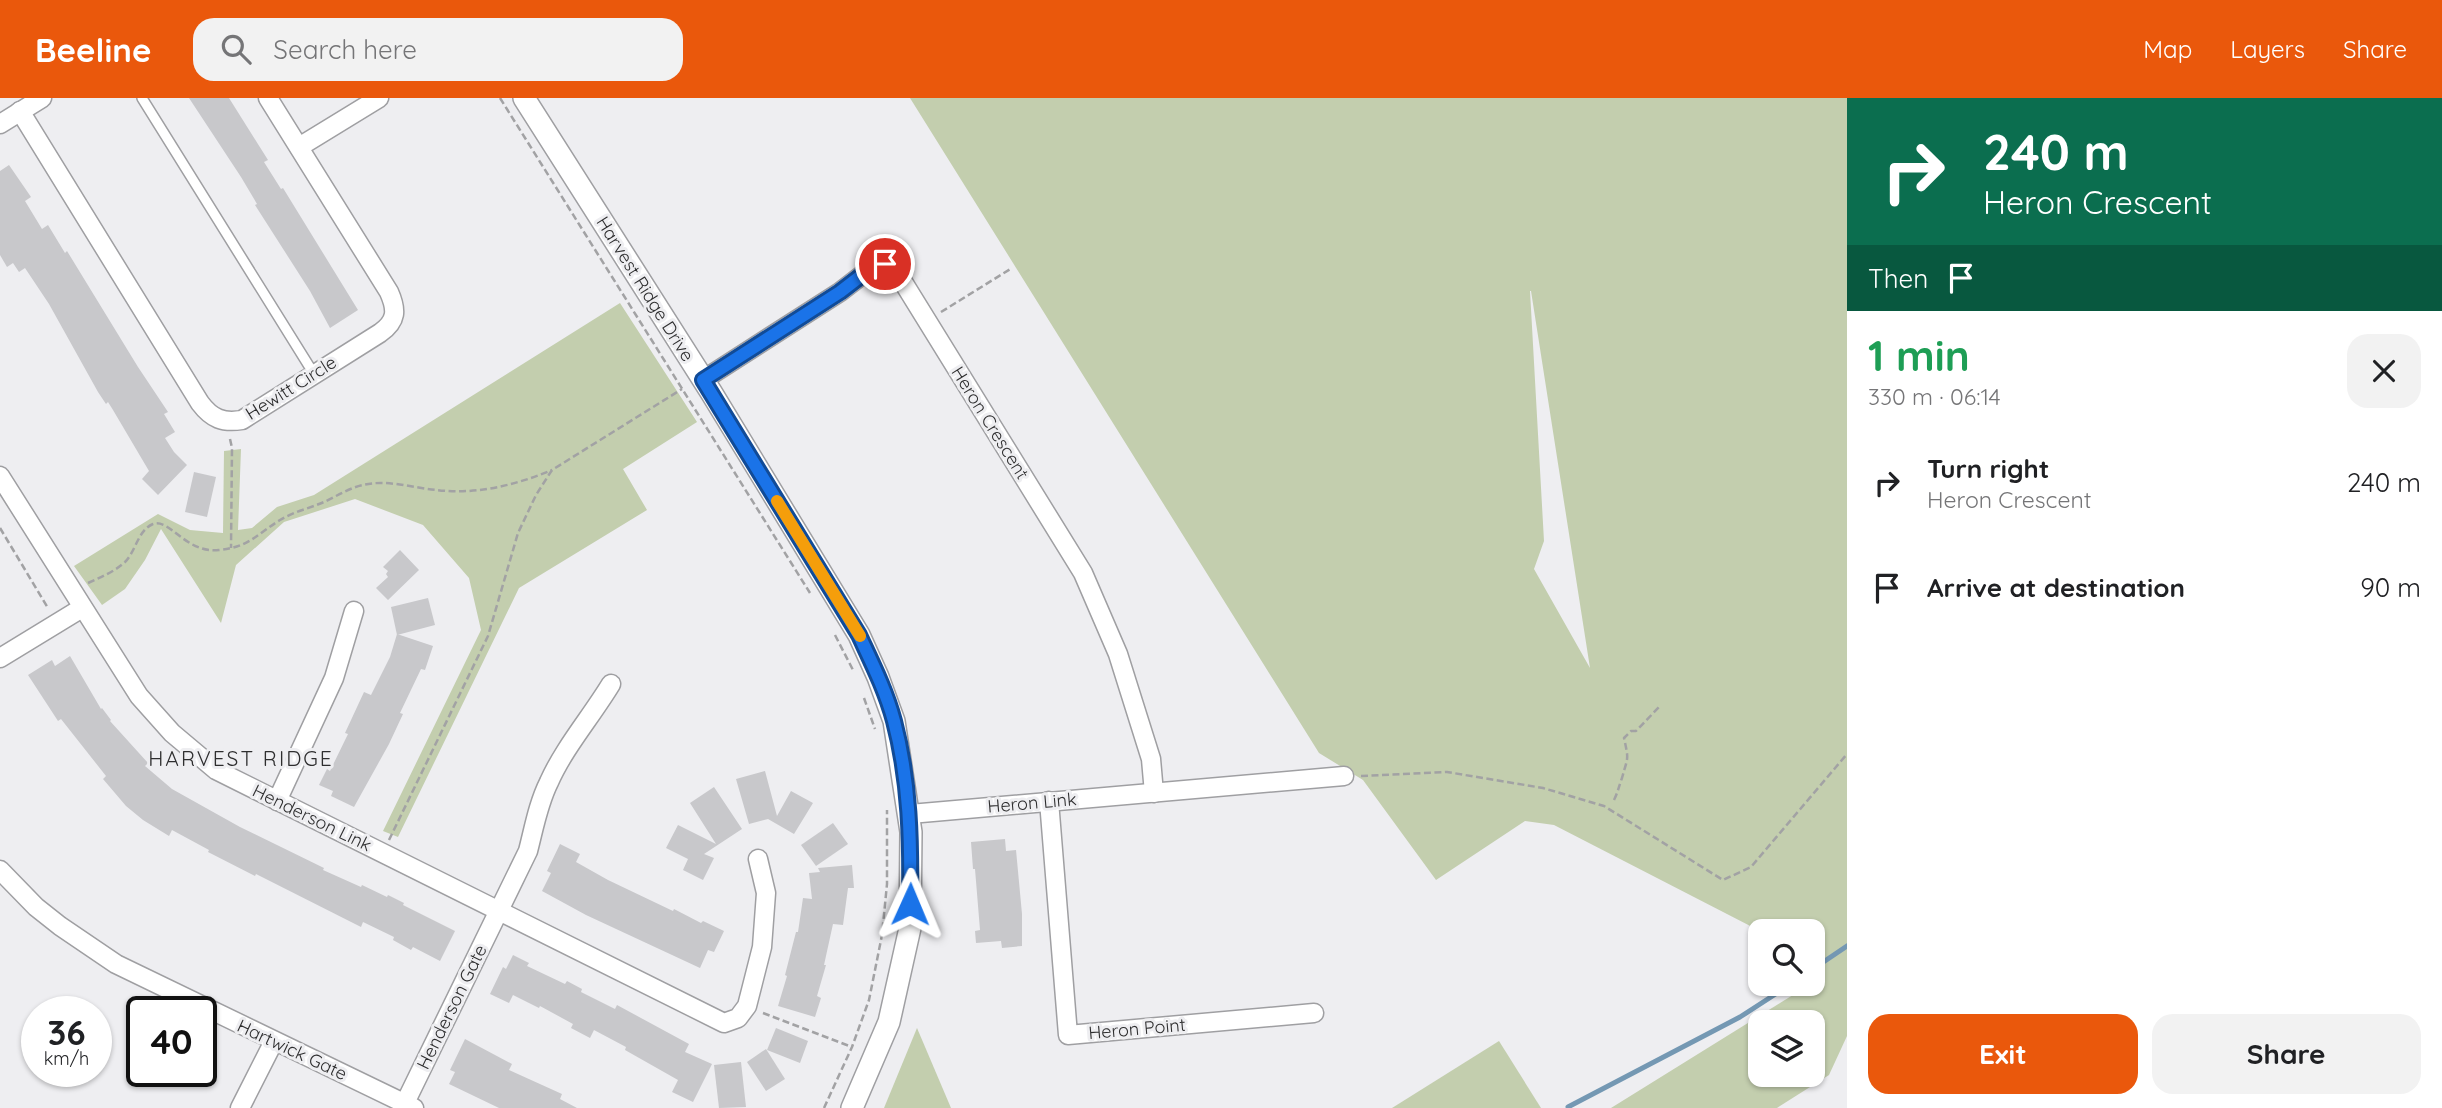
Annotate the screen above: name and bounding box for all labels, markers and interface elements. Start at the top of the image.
search box [193,18,683,81]
text: Beeline [35,29,151,70]
icon: search [217,30,255,68]
text: Search here [273,33,417,66]
text: Map [2143,34,2192,64]
text: Layers [2230,34,2305,64]
text: Share [2343,34,2407,64]
text: 240 m [1983,121,2129,182]
icon: right [1868,126,1959,217]
text: Heron Crescent [1983,182,2212,222]
street label: Harvest Ridge Drive [591,212,699,366]
pin [855,234,915,294]
icon: arrive [866,245,904,283]
icon: arrive [1942,259,1980,297]
text: Then [1868,262,1928,295]
text: 1 min [1868,329,1970,382]
button: close [2347,334,2421,408]
street label: Hewitt Circle [241,350,341,425]
street label: Heron Crescent [947,362,1034,483]
text: 330 m · 06:14 [1868,382,2001,411]
text: Turn right [1927,452,2049,485]
icon: right [1868,464,1906,502]
text: 240 m [2347,466,2421,499]
text: Heron Crescent [1927,485,2092,514]
icon: arrive [1868,569,1906,607]
text: Arrive at destination [1927,571,2185,604]
text: 90 m [2360,571,2421,604]
district label: HARVEST RIDGE [148,745,334,771]
street label: Henderson Link [249,779,376,856]
street label: Heron Link [986,787,1077,818]
position arrow [873,867,947,941]
map controls [1748,919,1825,1087]
button: search [1748,919,1825,996]
street label: Henderson Gate [411,941,492,1073]
speed limit sign: 40 [126,996,217,1087]
text: 36 [47,1010,86,1054]
button: layers [1748,1010,1825,1087]
street label: Heron Point [1087,1013,1187,1044]
street label: Hartwick Gate [234,1014,351,1085]
button: Exit [1868,1014,2138,1094]
button: Share [2152,1014,2421,1094]
text: km/h [44,1047,89,1070]

